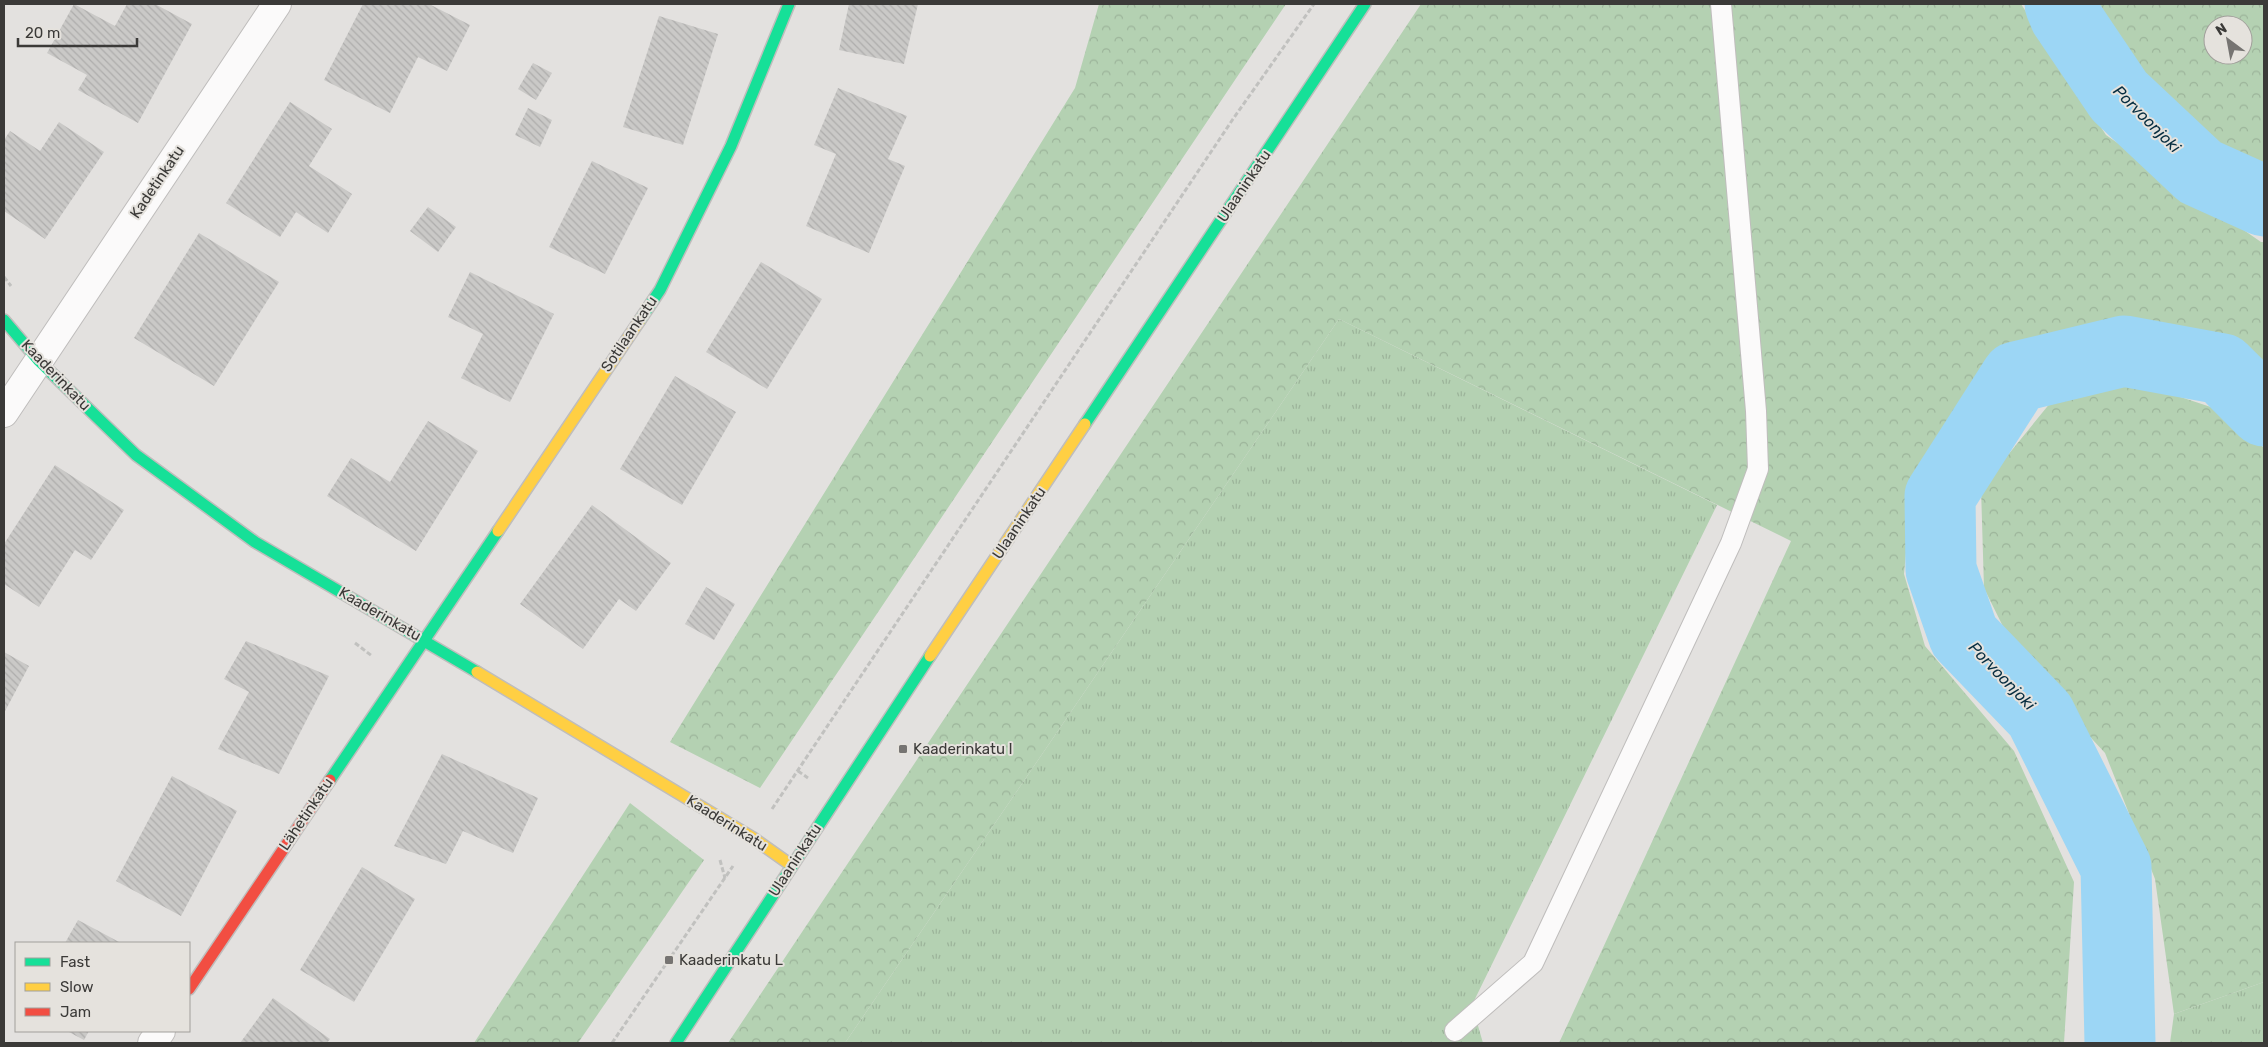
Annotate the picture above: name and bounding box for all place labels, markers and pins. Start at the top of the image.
place label: Kaaderinkatu I [913,740,1013,758]
marker: Kaaderinkatu I [897,743,909,755]
place label: Kaaderinkatu L [679,951,784,969]
marker: Kaaderinkatu L [663,954,675,966]

